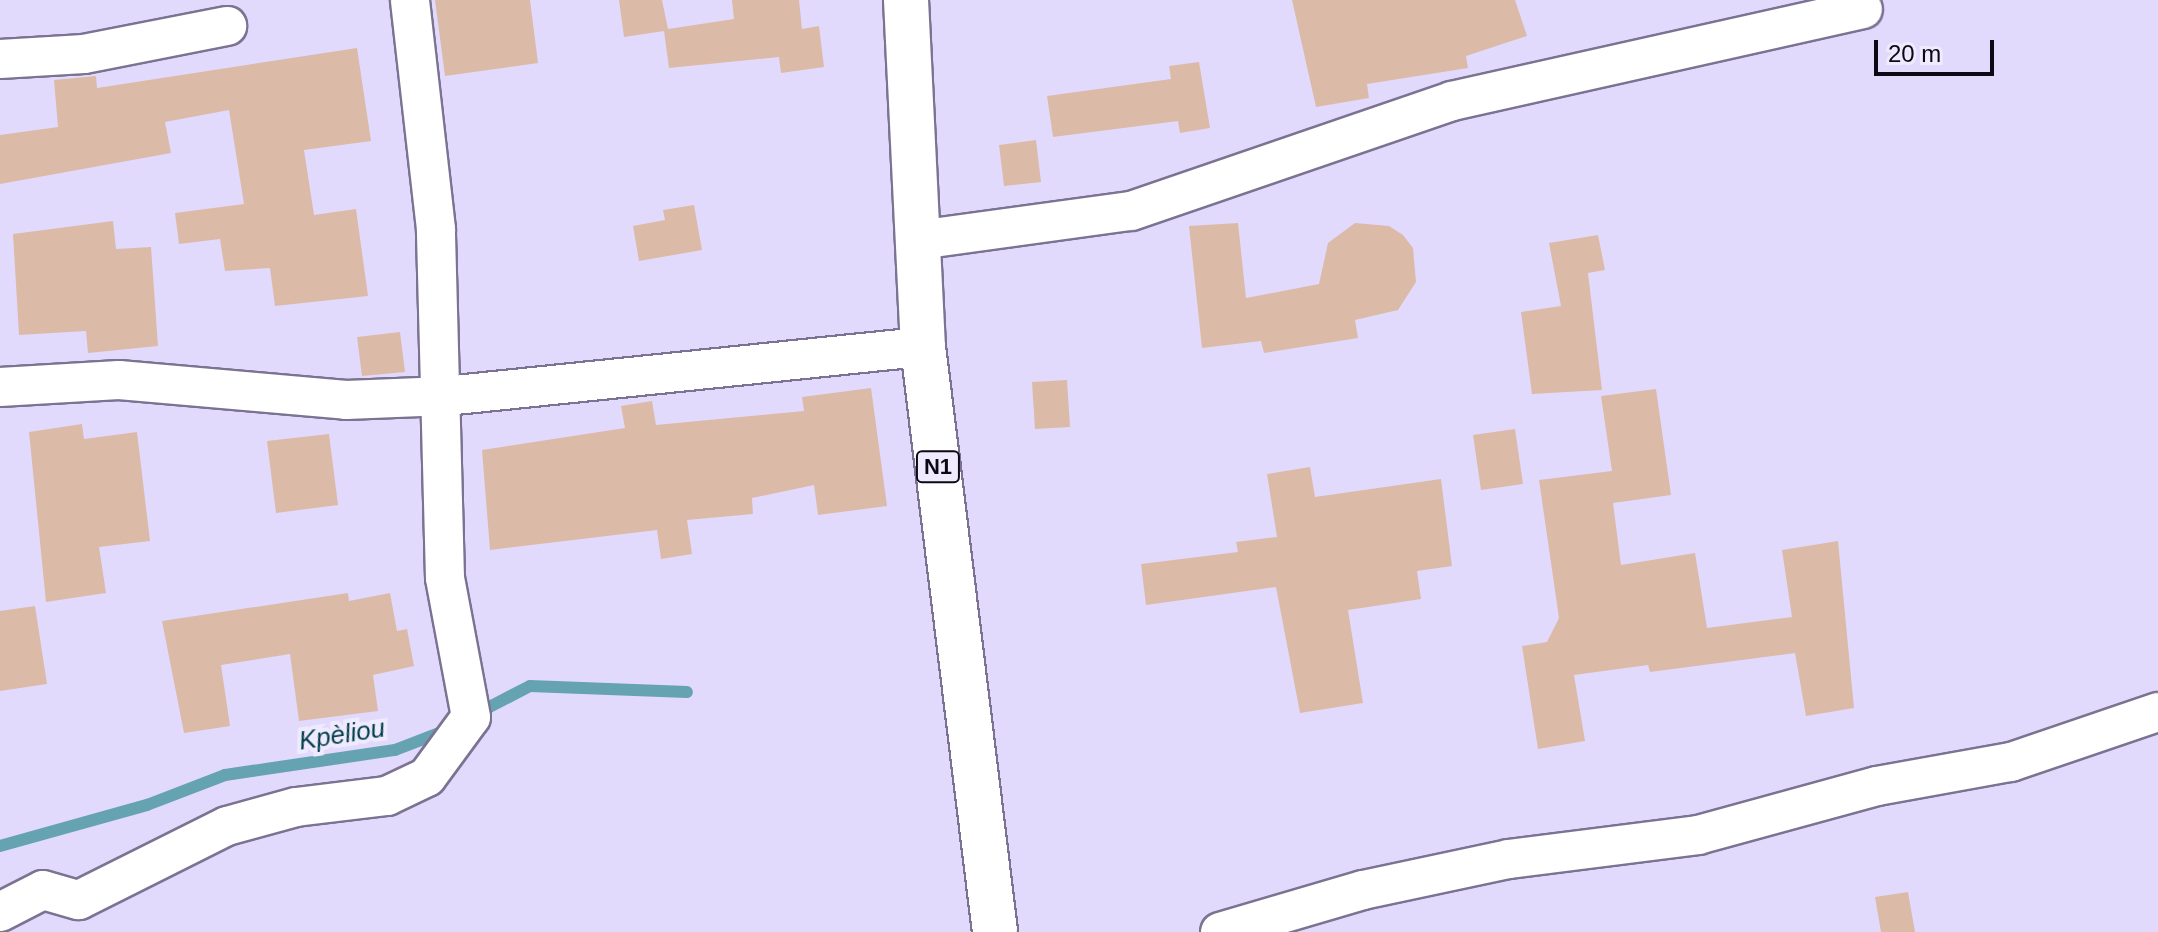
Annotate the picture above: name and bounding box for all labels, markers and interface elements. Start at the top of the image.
scale bar [1878,24,1998,74]
text: 20 m [1888,40,1941,67]
road number: N1 [914,449,962,485]
water label: Kpèliou [297,713,387,757]

